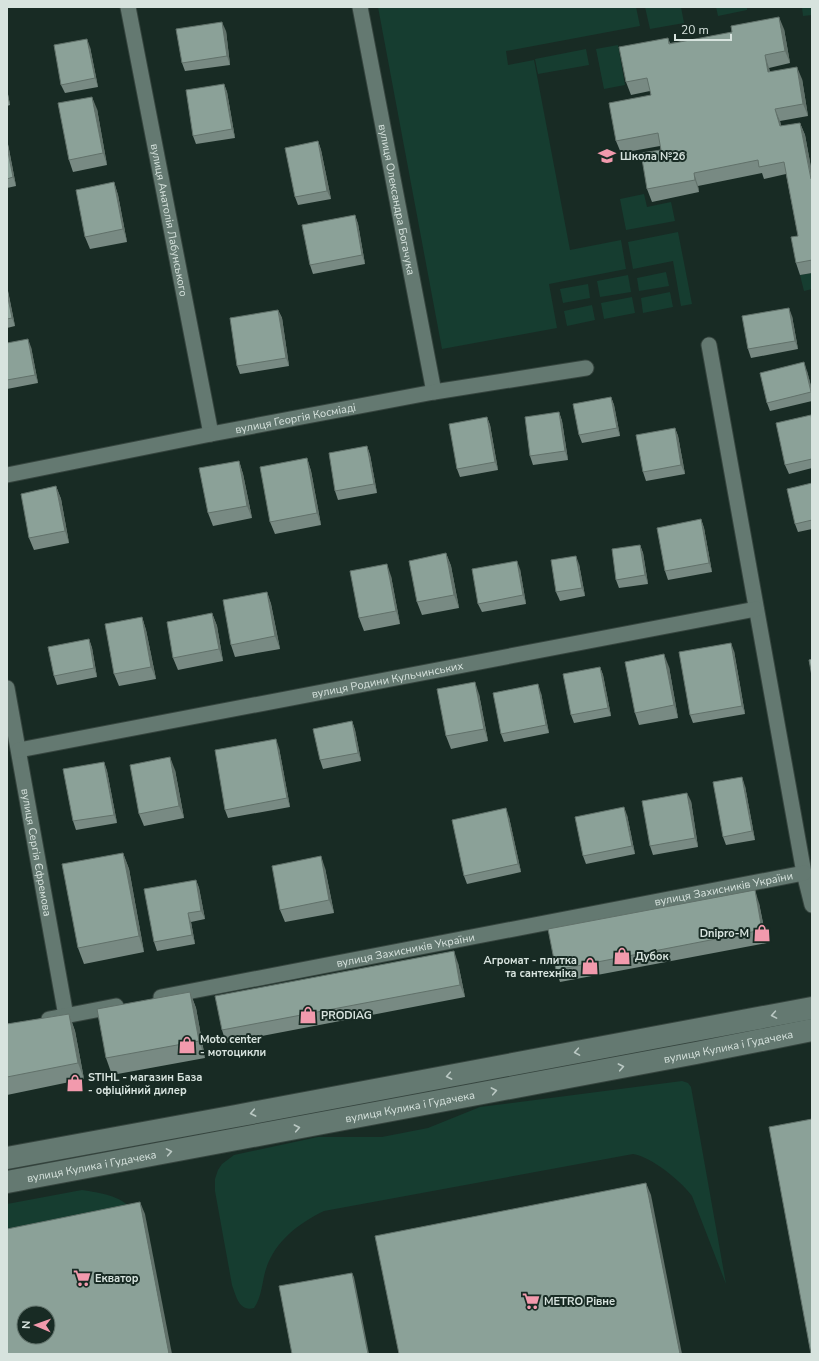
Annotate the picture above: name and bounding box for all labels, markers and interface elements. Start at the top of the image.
scale bar [675,16,731,42]
text: 20 m [681,22,709,38]
street label: вулиця Олександра Богачука [375,123,419,276]
street label: вулиця Анатолія Лабунського [147,142,192,298]
school or university icon: Школа №26 [597,146,617,166]
place label: Школа №26 [620,149,686,164]
street label: вулиця Георгія Косміаді [234,399,357,437]
street label: вулиця Родини Кульчинських [310,658,464,701]
street label: вулиця Сергія Єфремова [18,787,55,918]
street label: вулиця Захисників України [653,868,794,909]
shop icon: Dnipro-M [752,923,772,943]
place label: Dnipro-M [700,926,749,941]
street label: вулиця Захисників України [335,929,476,971]
shop icon: Дубок [612,946,632,966]
place label: Дубок [635,949,669,964]
place label: Агромат - плитка та сантехніка [484,953,577,981]
shop icon: Агромат - плитка та сантехніка [580,956,600,976]
shop icon: PRODIAG [298,1005,318,1025]
place label: PRODIAG [321,1008,372,1023]
one-way arrow [771,1011,777,1019]
street label: вулиця Кулика і Гудачека [662,1026,794,1066]
place label: Moto center - мотоцикли [200,1032,266,1060]
shop icon: Moto center - мотоцикли [177,1035,197,1055]
one-way arrow [574,1047,580,1056]
one-way arrow [618,1063,624,1071]
place label: STIHL - магазин База - офіційний дилер [88,1070,202,1098]
one-way arrow [446,1071,452,1080]
shop icon: STIHL - магазин База - офіційний дилер [65,1073,85,1093]
street label: вулиця Кулика і Гудачека [344,1087,476,1126]
one-way arrow [490,1087,497,1096]
one-way arrow [250,1108,256,1117]
one-way arrow [294,1124,300,1133]
street label: вулиця Кулика і Гудачека [26,1147,158,1186]
one-way arrow [166,1148,172,1157]
supermarket icon: Екватор [72,1268,92,1288]
place label: Екватор [95,1271,139,1286]
supermarket icon: METRO Рівне [521,1291,541,1311]
place label: METRO Рівне [544,1294,615,1309]
north arrow [16,1305,56,1345]
text: N [19,1320,34,1329]

